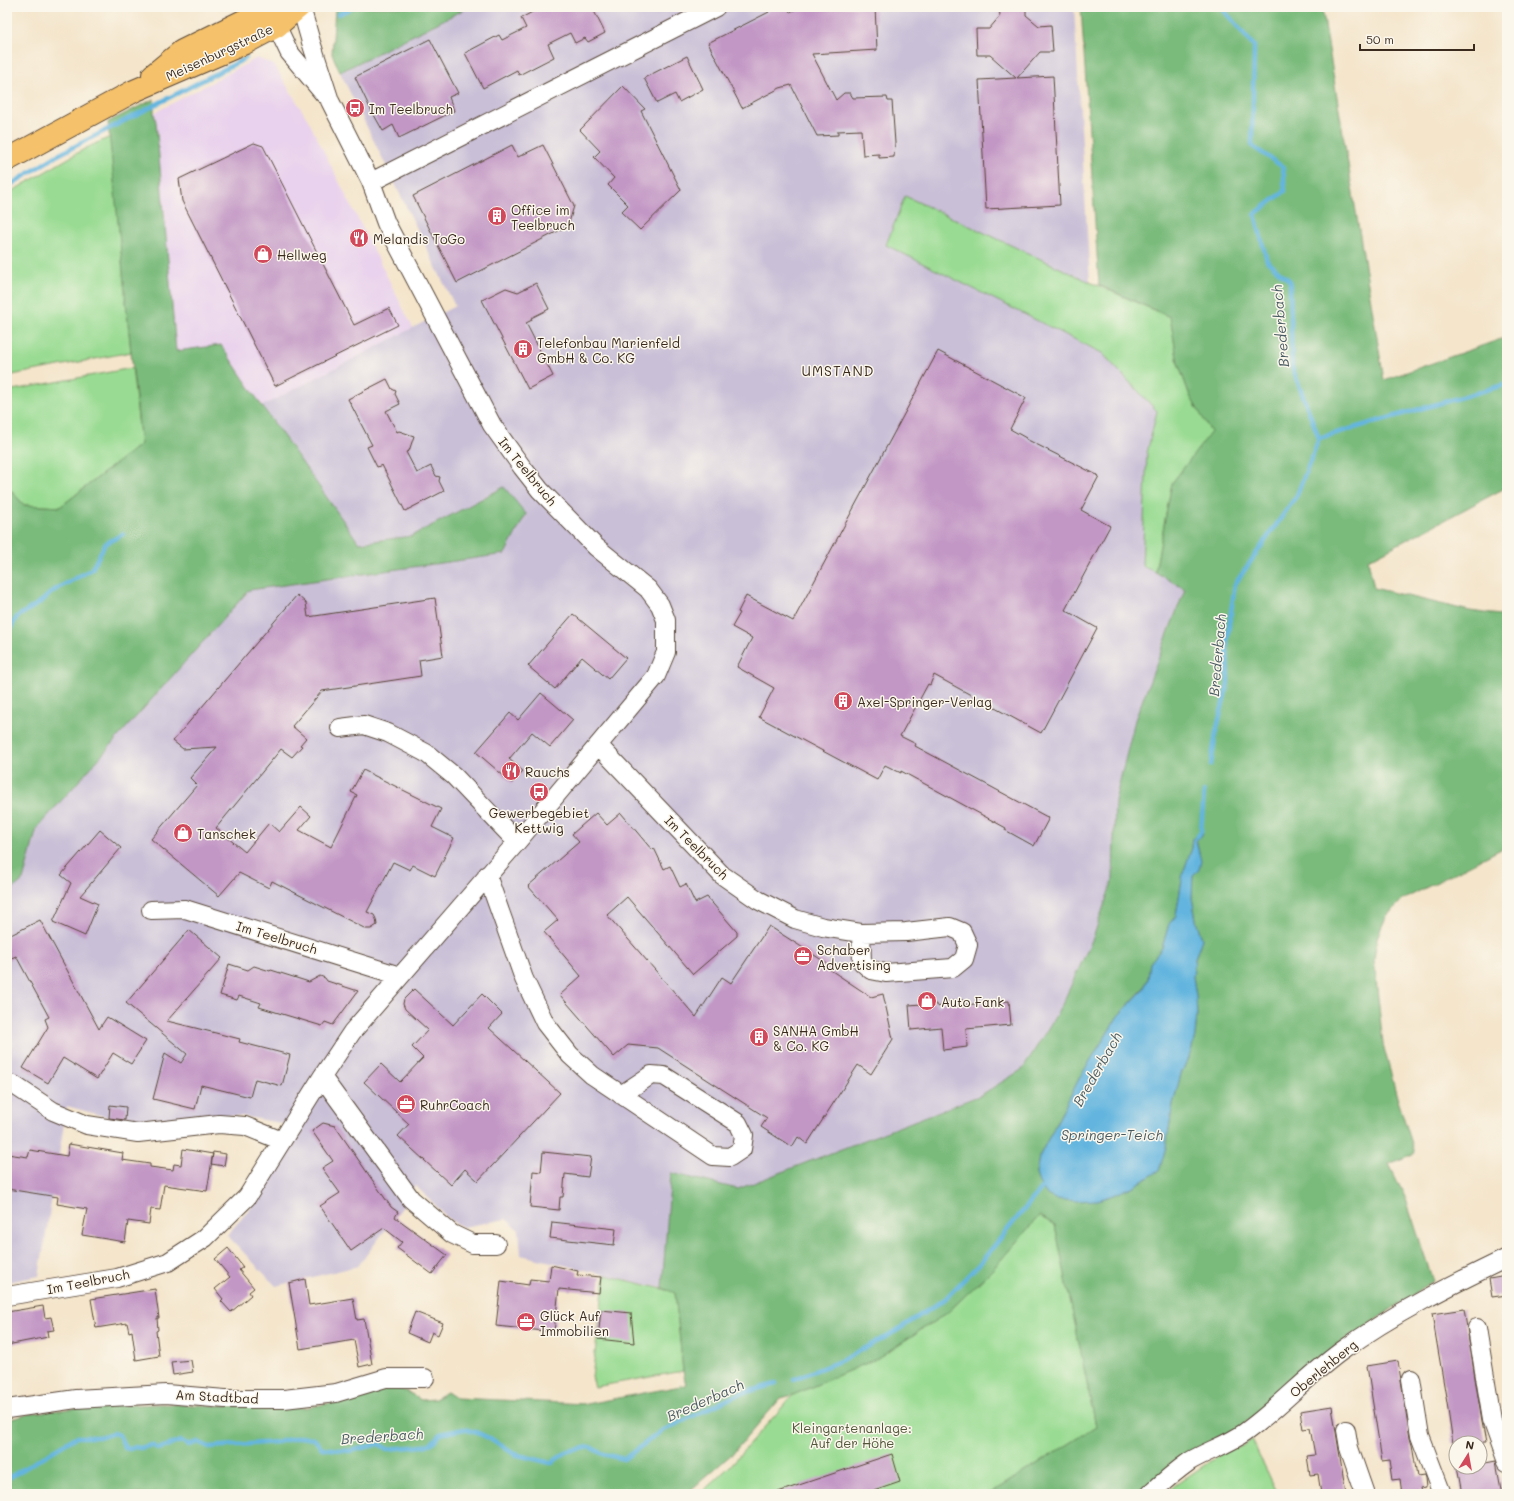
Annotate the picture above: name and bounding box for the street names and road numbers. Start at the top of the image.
street label: Meisenburgstraße [163,20,275,84]
street label: Im Teelbruch [495,433,561,509]
street label: Im Teelbruch [661,811,733,883]
street label: Im Teelbruch [234,917,320,957]
street label: Im Teelbruch [45,1265,131,1297]
street label: Oberlehberg [1286,1336,1360,1400]
street label: Am Stadtbad [175,1385,259,1407]

